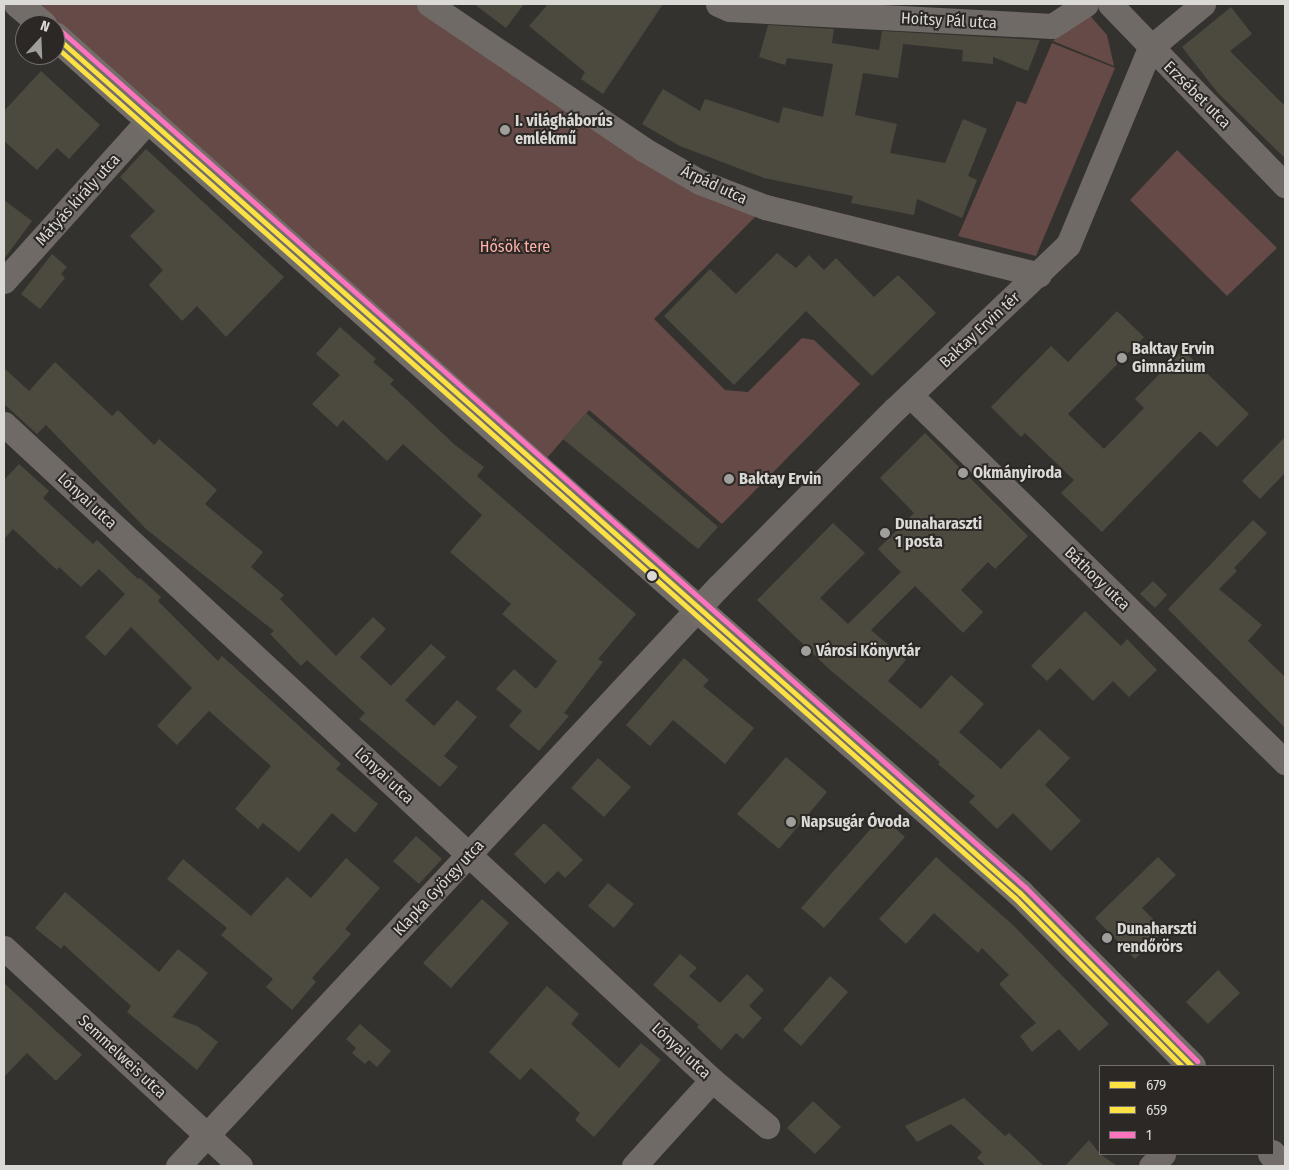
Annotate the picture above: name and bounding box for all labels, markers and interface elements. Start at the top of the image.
street label: Hoitsy Pál utca [901,9,997,33]
north arrow [15,15,65,65]
text: N [38,17,52,36]
street label: Erzsébet utca [1159,57,1235,133]
place label: I. világháborús emlékmű [515,111,613,149]
marker: I. világháborús emlékmű [499,124,511,136]
street label: Mátyás király utca [32,150,124,250]
street label: Árpád utca [678,161,750,209]
park label: Hősök tere [480,237,550,257]
street label: Baktay Ervin tér [936,288,1024,372]
place label: Baktay Ervin Gimnázium [1132,339,1214,377]
marker: Baktay Ervin Gimnázium [1116,352,1128,364]
place label: Okmányiroda [973,463,1062,483]
marker: Okmányiroda [957,467,969,479]
street label: Lónyai utca [53,469,121,533]
place label: Baktay Ervin [739,469,821,489]
marker: Baktay Ervin [723,473,735,485]
place label: Dunaharaszti 1 posta [895,514,982,552]
marker: Dunaharaszti 1 posta [879,527,891,539]
street label: Báthory utca [1060,543,1134,615]
unlabelled marker [647,571,657,581]
place label: Városi Könyvtár [816,641,920,661]
marker: Városi Könyvtár [800,645,812,657]
street label: Lónyai utca [350,744,418,808]
place label: Napsugár Óvoda [801,812,910,832]
marker: Napsugár Óvoda [785,816,797,828]
street label: Klapka György utca [390,836,488,940]
place label: Dunaharszti rendőrörs [1117,919,1197,957]
marker: Dunaharszti rendőrörs [1101,932,1113,944]
street label: Semmelweis utca [74,1011,170,1103]
street label: Lónyai utca [647,1019,715,1083]
legend [1099,1065,1274,1155]
text: 679 [1146,1076,1166,1094]
text: 659 [1146,1101,1167,1119]
text: 1 [1146,1126,1152,1144]

